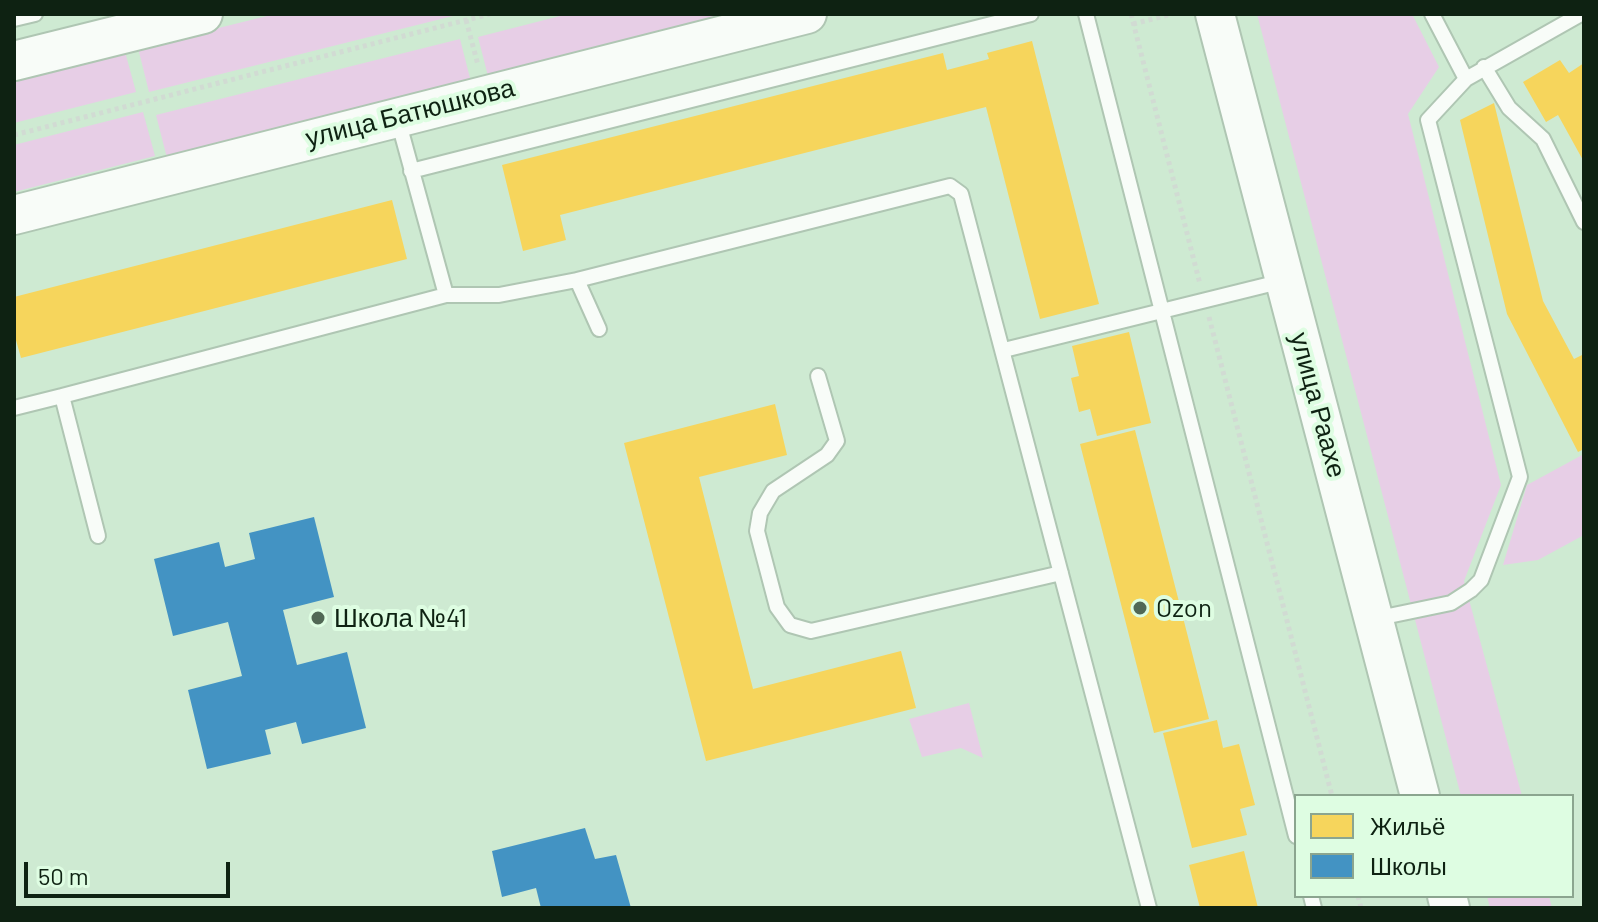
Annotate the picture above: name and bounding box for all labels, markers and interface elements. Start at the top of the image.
street label: улица Батюшкова [302,72,518,154]
street label: улица Раахе [1284,329,1352,481]
place label: Ozon [1156,592,1212,624]
marker: Ozon [1131,599,1149,617]
place label: Школа №41 [334,602,467,634]
marker: Школа №41 [309,609,327,627]
legend [1294,794,1574,898]
text: Жильё [1370,811,1445,840]
scale bar [28,846,234,896]
text: Школы [1370,851,1447,880]
text: 50 m [38,861,89,890]

